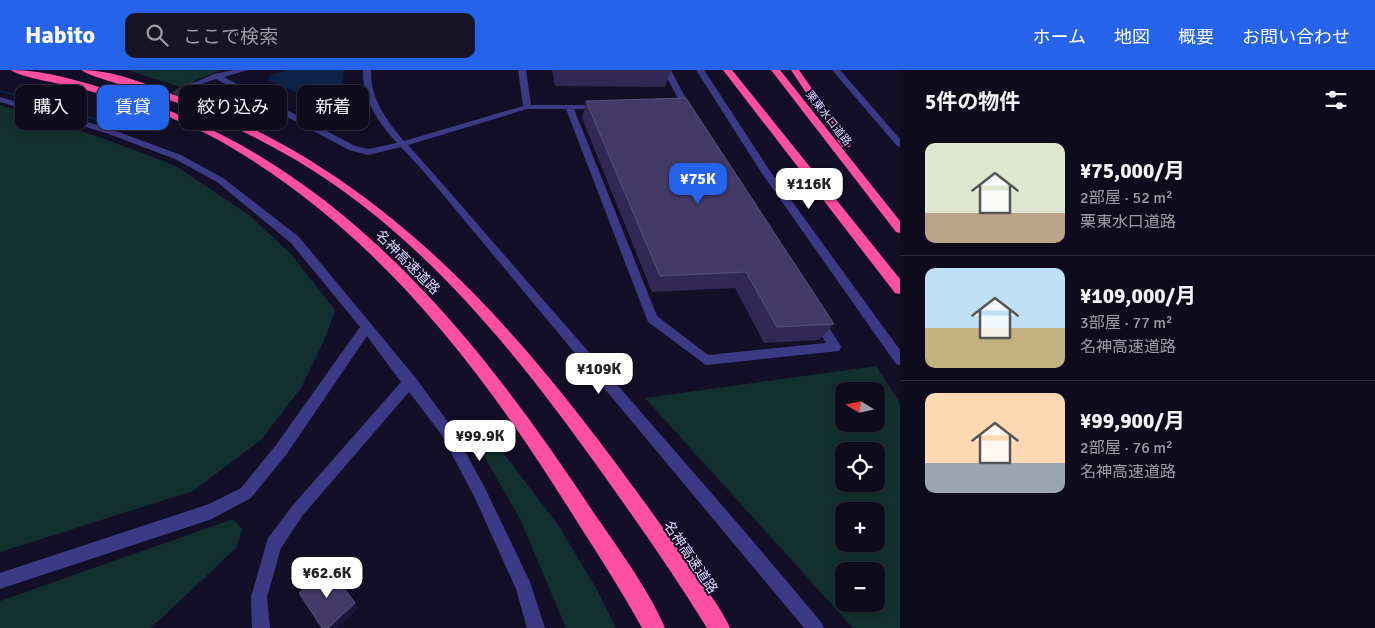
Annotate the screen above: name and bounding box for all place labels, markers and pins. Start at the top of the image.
pin: ¥75K [668,162,728,205]
pin: ¥116K [774,168,844,210]
pin: ¥109K [564,352,634,395]
pin: ¥99.9K [439,420,521,462]
pin: ¥62.6K [286,556,368,599]

